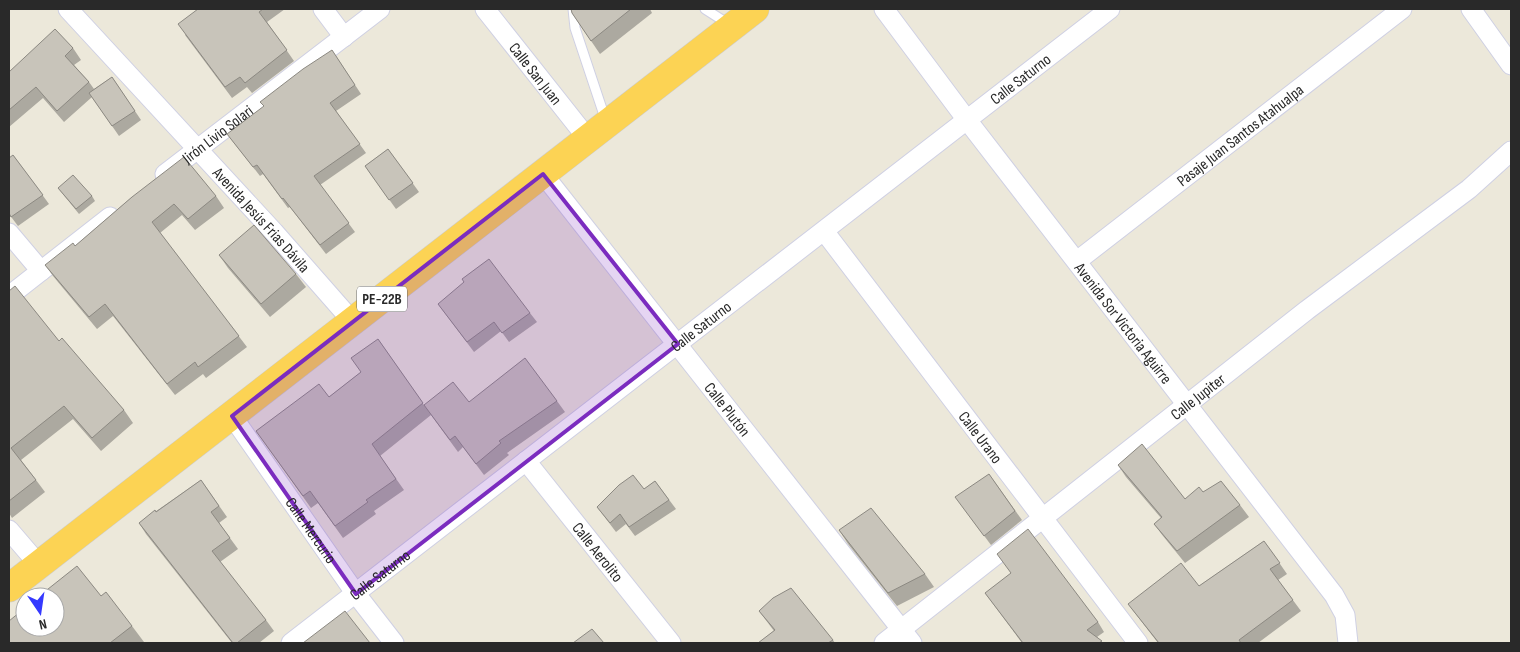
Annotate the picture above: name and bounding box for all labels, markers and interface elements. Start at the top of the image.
street label: Calle San Juan [504,39,565,109]
street label: Calle Saturno [987,50,1055,109]
street label: Pasaje Juan Santos Atahualpa [1174,81,1308,191]
street label: Jirón Livio Solari [178,102,257,169]
street label: Avenida Jesús Frias Dávila [207,163,313,277]
street label: Avenida Sor Victoria Aguirre [1069,259,1175,388]
road number: PE-22B [357,286,407,312]
street label: Calle Saturno [668,298,736,356]
street label: Calle Jupiter [1167,370,1230,425]
street label: Calle Plutón [700,379,754,441]
street label: Calle Urano [954,408,1006,468]
street label: Calle Mercurio [281,494,340,568]
street label: Calle Aerolito [568,519,627,586]
street label: Calle Saturno [346,546,415,605]
north arrow [15,587,65,637]
text: N [37,615,48,633]

